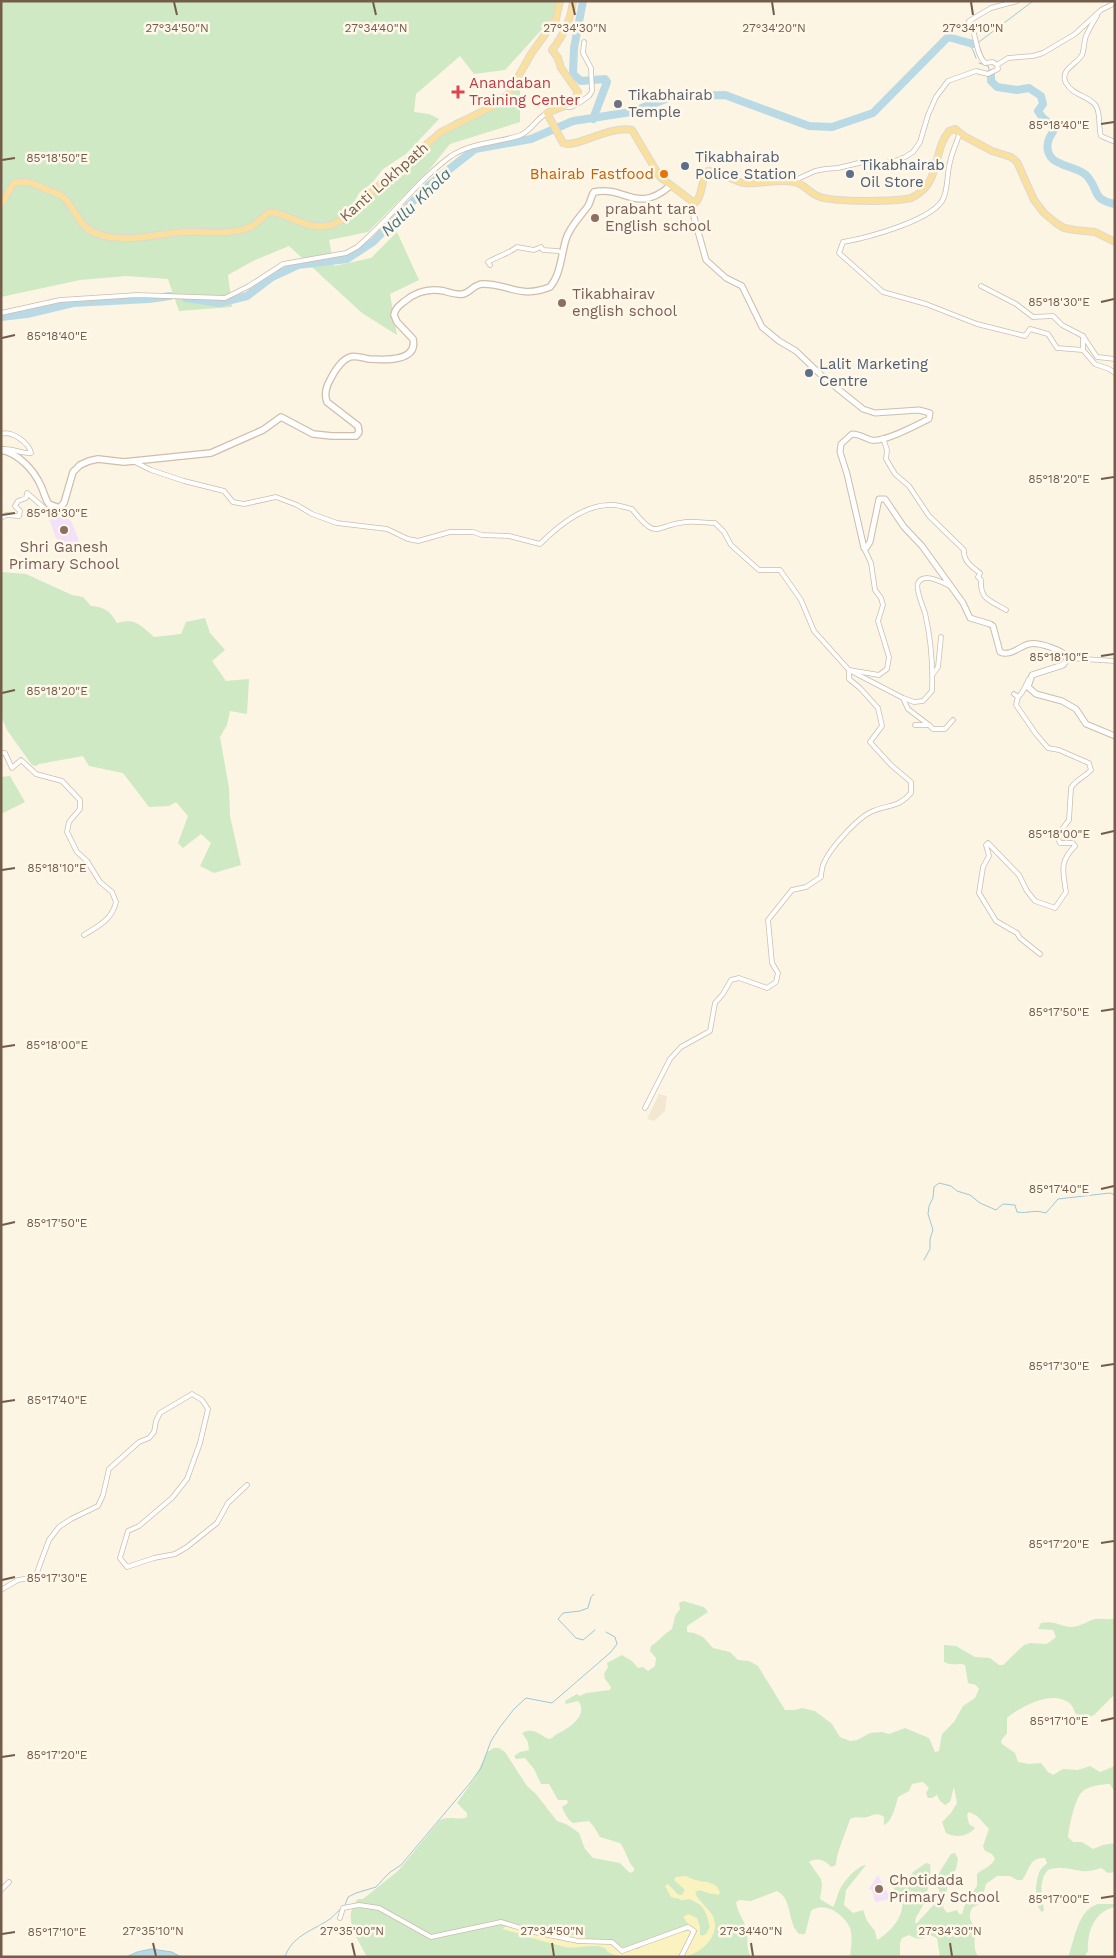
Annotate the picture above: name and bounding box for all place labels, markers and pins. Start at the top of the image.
place label: Anandaban Training Center [469,74,580,109]
marker: Anandaban Training Center [451,85,465,99]
place label: Tikabhairab Temple [628,86,713,121]
marker: Tikabhairab Temple [612,98,624,110]
place label: Tikabhairab Police Station [695,148,796,183]
place label: Tikabhairab Oil Store [860,156,945,191]
marker: Tikabhairab Police Station [679,160,691,172]
place label: Bhairab Fastfood [530,165,654,183]
marker: Bhairab Fastfood [658,168,670,180]
marker: Tikabhairab Oil Store [844,168,856,180]
place label: prabaht tara English school [605,200,711,235]
marker: prabaht tara English school [589,212,601,224]
place label: Tikabhairav english school [572,285,677,320]
marker: Tikabhairav english school [556,297,568,309]
place label: Lalit Marketing Centre [819,355,928,390]
marker: Lalit Marketing Centre [803,367,815,379]
marker: Shri Ganesh Primary School [58,524,70,536]
place label: Shri Ganesh Primary School [9,538,120,573]
place label: Chotidada Primary School [889,1871,1000,1906]
marker: Chotidada Primary School [873,1883,885,1895]

